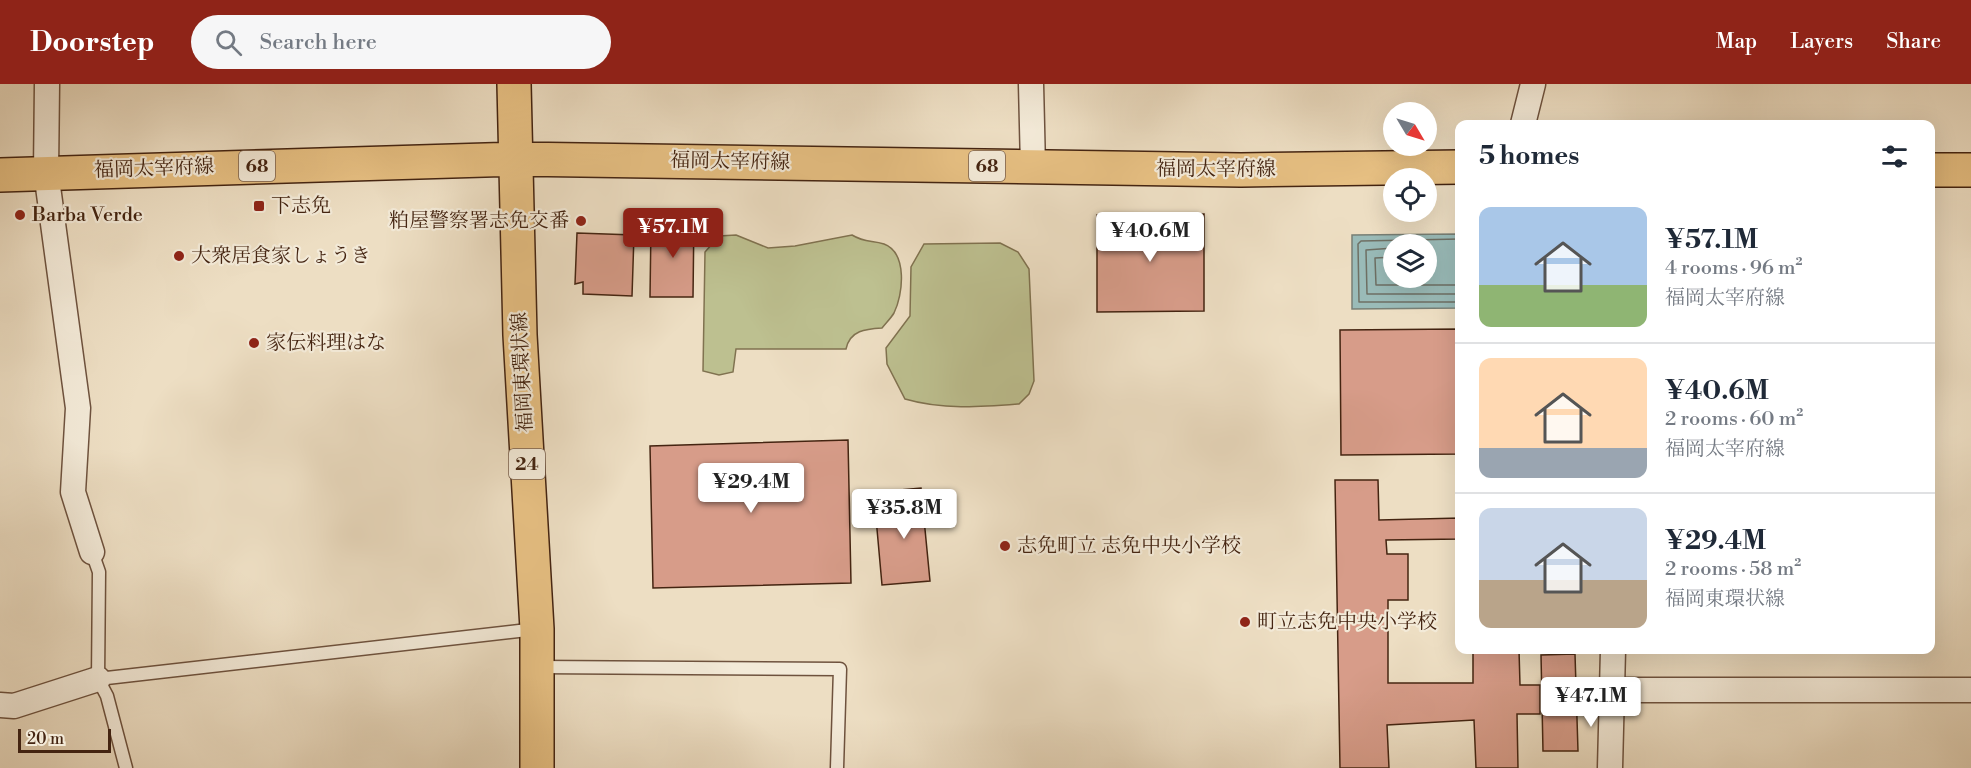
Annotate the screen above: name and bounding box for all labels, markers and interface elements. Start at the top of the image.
search box [191,15,611,69]
text: Doorstep [30,25,155,60]
icon: search [212,26,245,59]
text: Search here [260,29,377,56]
text: Map [1716,29,1757,55]
text: Layers [1790,29,1853,55]
text: Share [1886,29,1941,55]
north arrow [1383,102,1437,156]
map controls [1383,102,1437,288]
text: 5 homes [1479,140,1579,172]
icon: filters [1878,140,1911,173]
street label: 福岡太宰府線 [670,148,790,176]
road number: 68 [239,151,275,181]
road number: 68 [969,151,1005,181]
street label: 福岡太宰府線 [94,154,214,184]
street label: 福岡太宰府線 [1156,157,1276,182]
button: locate [1383,168,1437,222]
place label: 下志免 [271,194,331,219]
marker: 下志免 [252,199,266,213]
place label: Barba Verde [31,203,143,228]
marker: Barba Verde [13,208,27,222]
pin: ¥57.1M [624,208,722,259]
place label: 粕屋警察署志免交番 [389,209,569,234]
pin: ¥40.6M [1101,212,1199,263]
marker: 粕屋警察署志免交番 [574,214,588,228]
text: ¥57.1M [637,215,709,240]
text: ¥40.6M [1110,219,1190,244]
text: ¥57.1M [1665,224,1758,256]
icon: home [1527,231,1599,303]
button: layers [1383,234,1437,288]
place label: 大衆居食家しょうき [191,244,371,269]
marker: 大衆居食家しょうき [172,249,186,263]
text: 4 rooms · 96 m² [1665,256,1803,281]
text: 福岡太宰府線 [1665,286,1785,311]
street label: 福岡東環状線 [507,311,539,433]
place label: 家伝料理はな [266,331,386,356]
marker: 家伝料理はな [247,336,261,350]
text: ¥40.6M [1665,375,1769,407]
icon: home [1527,382,1599,454]
text: 2 rooms · 60 m² [1665,407,1803,432]
text: 福岡太宰府線 [1665,437,1785,462]
road number: 24 [509,449,545,479]
pin: ¥29.4M [702,463,800,514]
text: ¥29.4M [712,470,790,495]
pin: ¥35.8M [855,489,953,540]
text: ¥35.8M [866,496,942,521]
text: ¥29.4M [1665,525,1766,557]
icon: home [1527,532,1599,604]
place label: 志免町立 志免中央小学校 [1017,534,1241,559]
marker: 志免町立 志免中央小学校 [998,539,1012,553]
text: 2 rooms · 58 m² [1665,557,1801,582]
text: 福岡東環状線 [1665,587,1785,612]
place label: 町立志免中央小学校 [1257,610,1437,635]
marker: 町立志免中央小学校 [1238,615,1252,629]
pin: ¥47.1M [1542,677,1640,728]
text: ¥47.1M [1555,684,1627,709]
scale bar [18,726,111,754]
text: 20 m [27,729,64,749]

